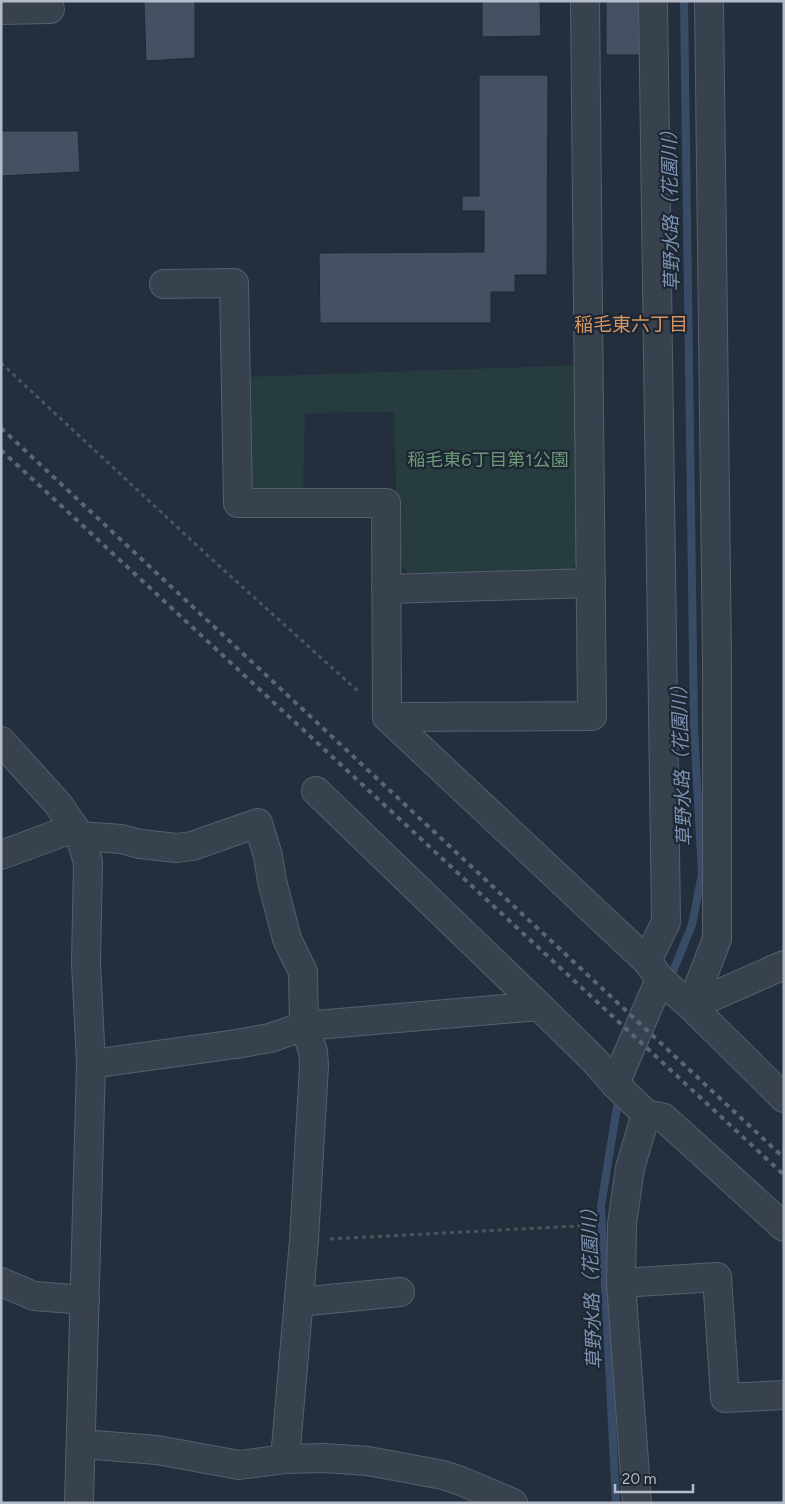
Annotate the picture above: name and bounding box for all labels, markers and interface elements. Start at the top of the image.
water label: 草野水路（花園川） [658,120,683,292]
district label: 稲毛東六丁目 [574,313,688,336]
park label: 稲毛東6丁目第1公園 [407,449,569,471]
water label: 草野水路（花園川） [667,675,696,847]
water label: 草野水路（花園川） [577,1198,606,1370]
scale bar [615,1462,692,1494]
text: 20 m [622,1470,656,1488]

